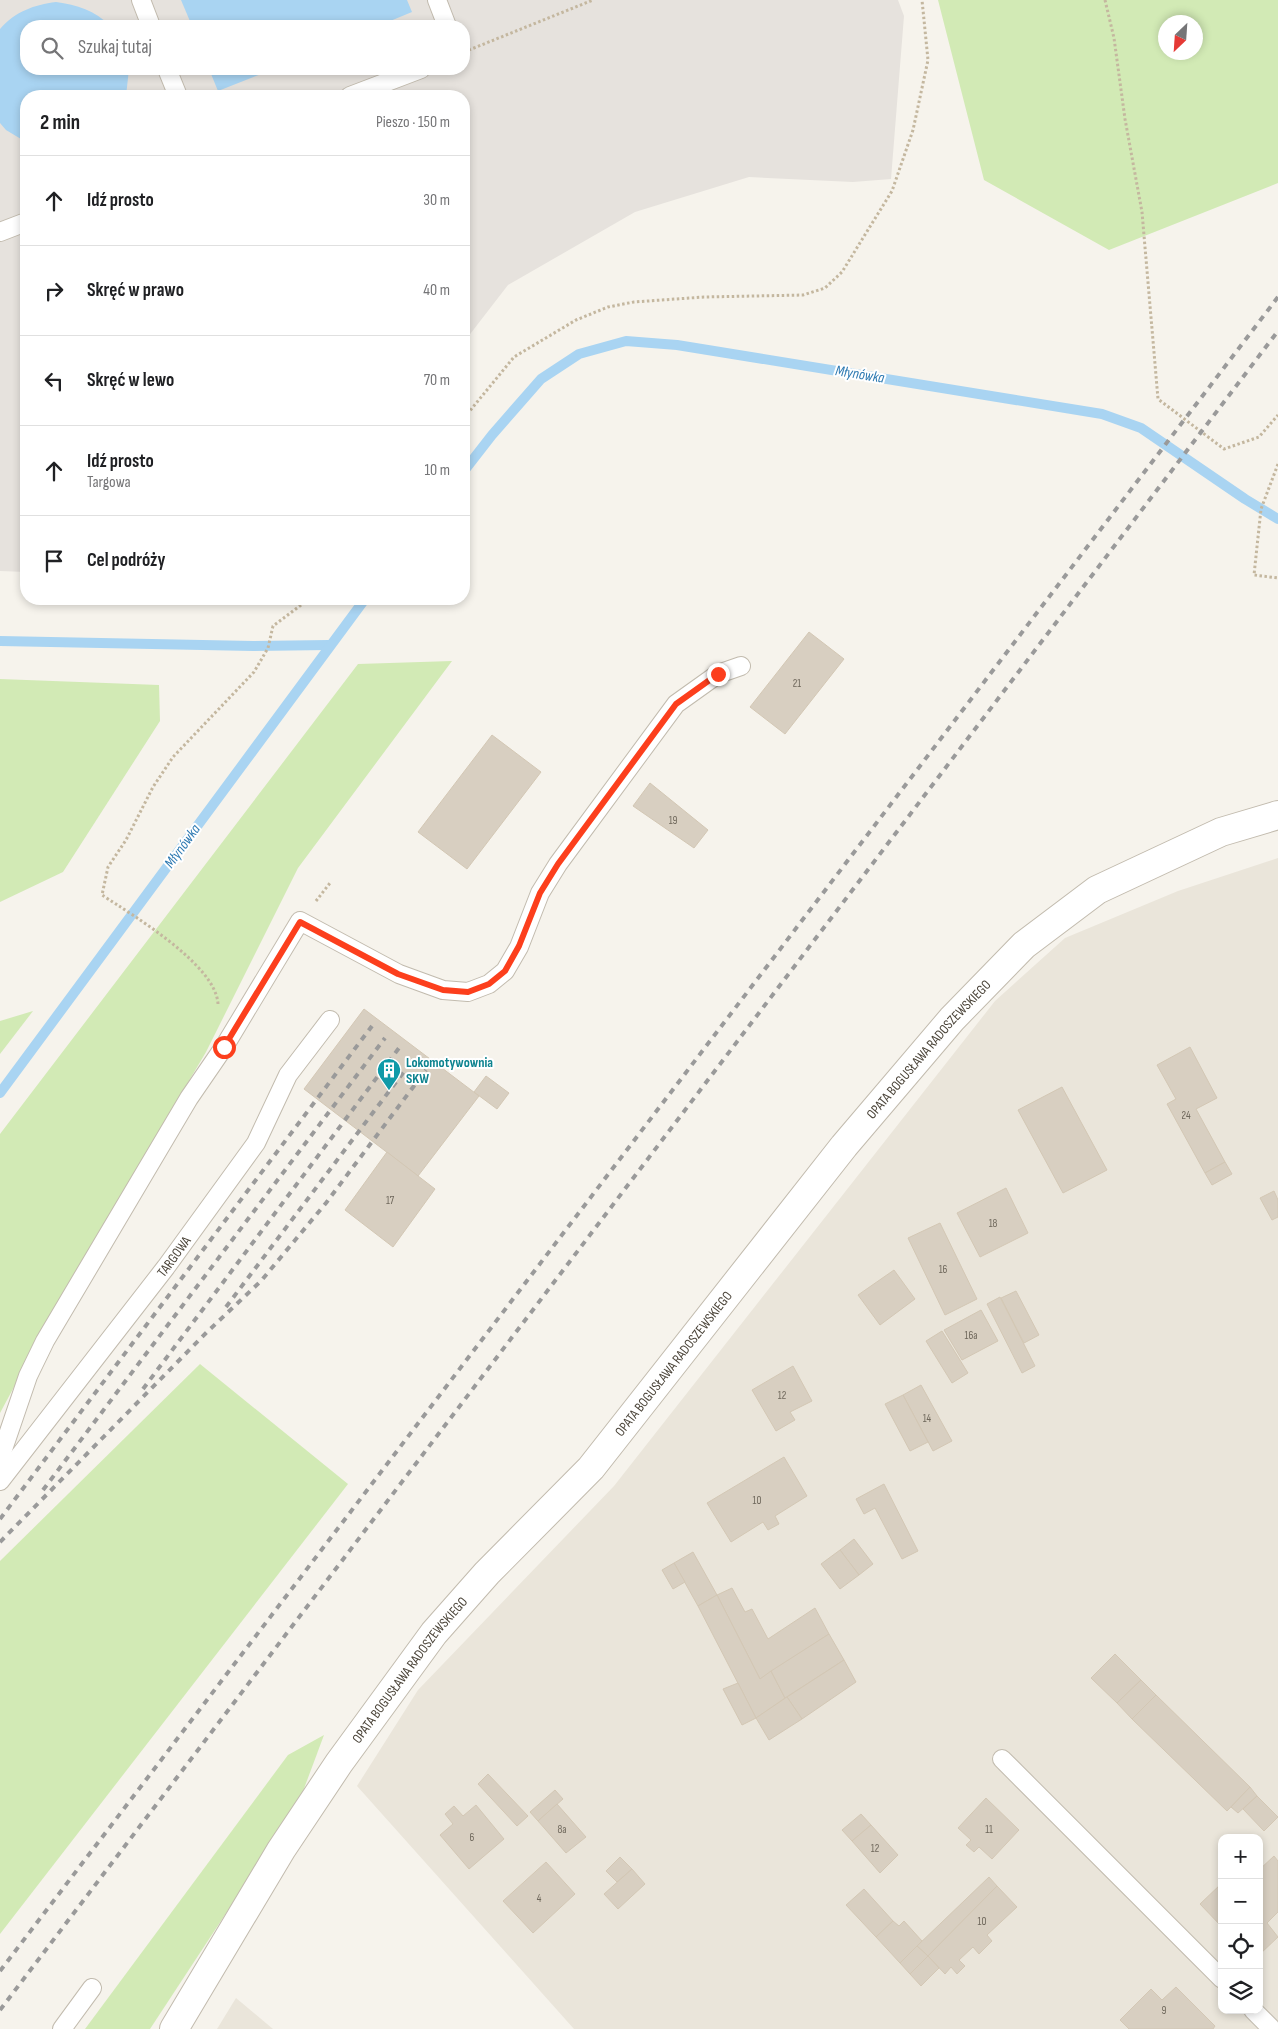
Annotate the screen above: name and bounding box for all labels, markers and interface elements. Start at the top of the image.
north arrow [1158,15,1203,60]
search box [20,20,470,75]
icon: search [38,34,66,62]
text: Szukaj tutaj [78,36,152,59]
text: 2 min [40,110,80,135]
text: Pieszo · 150 m [376,113,450,132]
icon: ahead [40,187,68,215]
text: Idź prosto [87,189,154,212]
text: 30 m [423,191,450,210]
icon: right [40,277,68,305]
text: Skręć w prawo [87,279,184,302]
text: 40 m [423,281,450,300]
water label: Młynówka [834,361,886,388]
icon: left [40,367,68,395]
text: Skręć w lewo [87,369,174,392]
text: 70 m [424,371,450,390]
text: Idź prosto [87,450,154,473]
icon: ahead [40,457,68,485]
text: 10 m [424,461,450,480]
text: Targowa [87,473,131,492]
icon: arrive [40,547,68,575]
text: Cel podróży [87,549,165,572]
route end [707,663,730,686]
house number: 21 [793,677,801,690]
house number: 19 [669,814,677,827]
water label: Młynówka [160,821,205,872]
street label: OPATA BOGUSŁAWA RADOSZEWSKIEGO [863,976,995,1122]
route start [213,1036,236,1059]
place label: Lokomotywownia SKW [406,1054,493,1087]
building icon: Lokomotywownia SKW [376,1057,402,1091]
house number: 24 [1181,1109,1191,1122]
house number: 17 [386,1194,395,1207]
house number: 18 [989,1217,998,1230]
street label: TARGOWA [154,1232,195,1280]
house number: 16 [939,1263,948,1276]
street label: OPATA BOGUSŁAWA RADOSZEWSKIEGO [611,1288,736,1440]
house number: 16a [965,1329,977,1342]
house number: 12 [778,1389,787,1402]
house number: 14 [923,1412,932,1425]
house number: 10 [753,1494,761,1507]
street label: OPATA BOGUSŁAWA RADOSZEWSKIEGO [348,1593,471,1747]
house number: 8a [557,1823,567,1836]
house number: 11 [985,1823,993,1836]
house number: 6 [470,1831,475,1844]
map controls [1218,1834,1263,2014]
button: + [1218,1834,1263,1879]
house number: 12 [871,1842,880,1855]
button: − [1218,1879,1263,1924]
house number: 4 [537,1892,542,1905]
house number: 10 [978,1915,986,1928]
button: locate [1218,1924,1263,1969]
button: layers [1218,1969,1263,2014]
house number: 9 [1162,2004,1167,2017]

